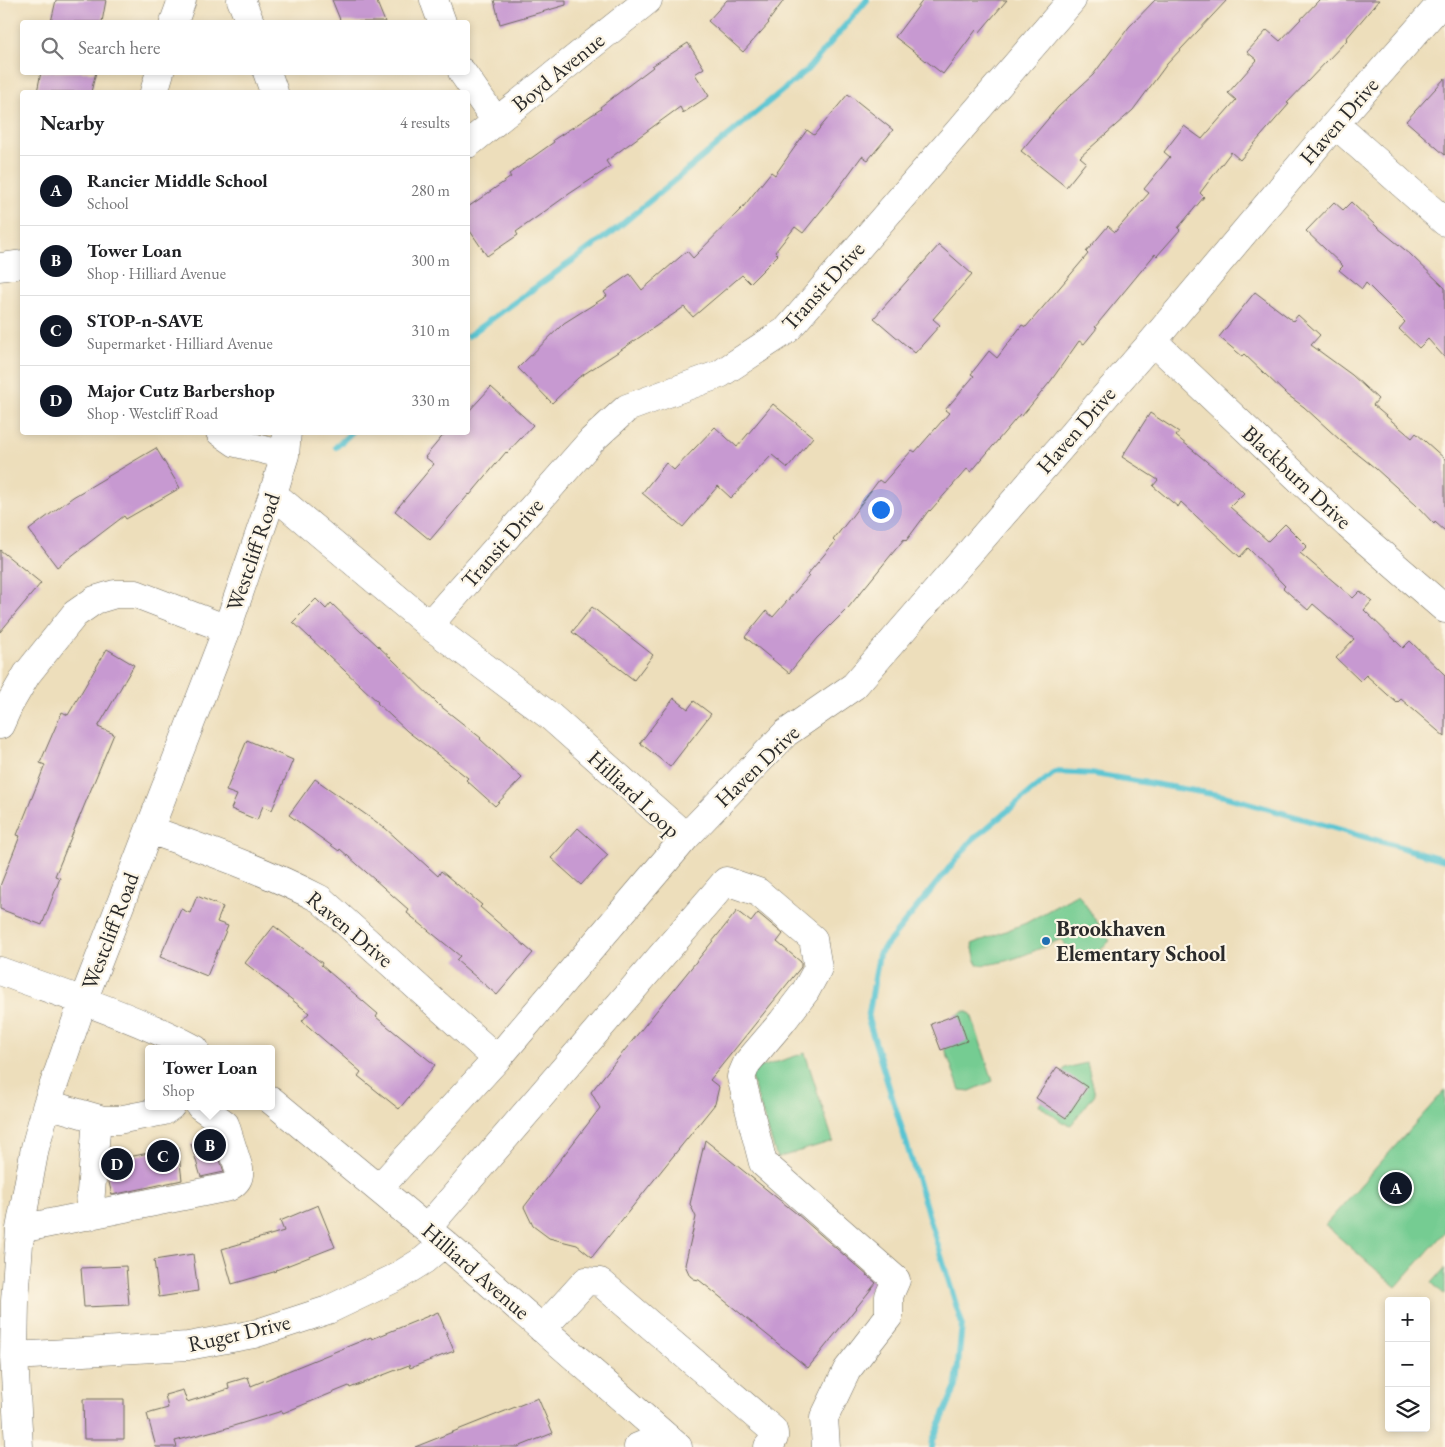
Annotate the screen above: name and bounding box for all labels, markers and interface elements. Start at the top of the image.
search box [20,20,470,75]
street label: Boyd Avenue [506,26,611,118]
icon: search [38,34,66,62]
text: Search here [78,35,160,60]
street label: Haven Drive [1293,71,1385,171]
text: Nearby [40,109,104,136]
text: 4 results [400,112,450,133]
text: Rancier Middle School [87,168,268,193]
text: A [50,180,62,201]
text: 280 m [411,180,450,201]
text: School [87,193,129,214]
street label: Transit Drive [775,235,871,337]
text: Tower Loan [87,238,182,263]
text: B [51,250,61,271]
text: 300 m [411,250,450,271]
text: Shop · Hilliard Avenue [87,263,226,284]
text: STOP-n-SAVE [87,308,203,333]
text: C [50,320,62,341]
text: 310 m [411,320,450,341]
text: Supermarket · Hilliard Avenue [87,333,273,354]
text: Major Cutz Barbershop [87,378,275,403]
street label: Haven Drive [1030,380,1122,480]
text: D [50,390,62,411]
text: 330 m [411,390,450,411]
text: Shop · Westcliff Road [87,403,218,424]
street label: Blackburn Drive [1236,419,1358,535]
street label: Westcliff Road [219,488,287,615]
street label: Transit Drive [455,491,550,594]
your location [868,497,894,523]
street label: Haven Drive [708,718,806,814]
street label: Hilliard Loop [581,744,687,844]
street label: Westcliff Road [74,867,146,994]
street label: Raven Drive [301,884,400,974]
place label: Brookhaven Elementary School [1056,914,1226,968]
marker: Brookhaven Elementary School [1040,935,1052,947]
popup [145,1045,275,1110]
text: Tower Loan [163,1055,257,1080]
text: Shop [163,1080,194,1101]
pin: B [194,1126,226,1164]
pin: C [147,1137,179,1175]
pin: D [101,1145,133,1183]
pin: A [1380,1169,1412,1207]
street label: Hilliard Avenue [416,1216,536,1326]
map controls [1385,1297,1430,1432]
button: + [1385,1297,1430,1342]
street label: Ruger Drive [185,1307,293,1359]
button: − [1385,1342,1430,1387]
button: layers [1385,1387,1430,1432]

